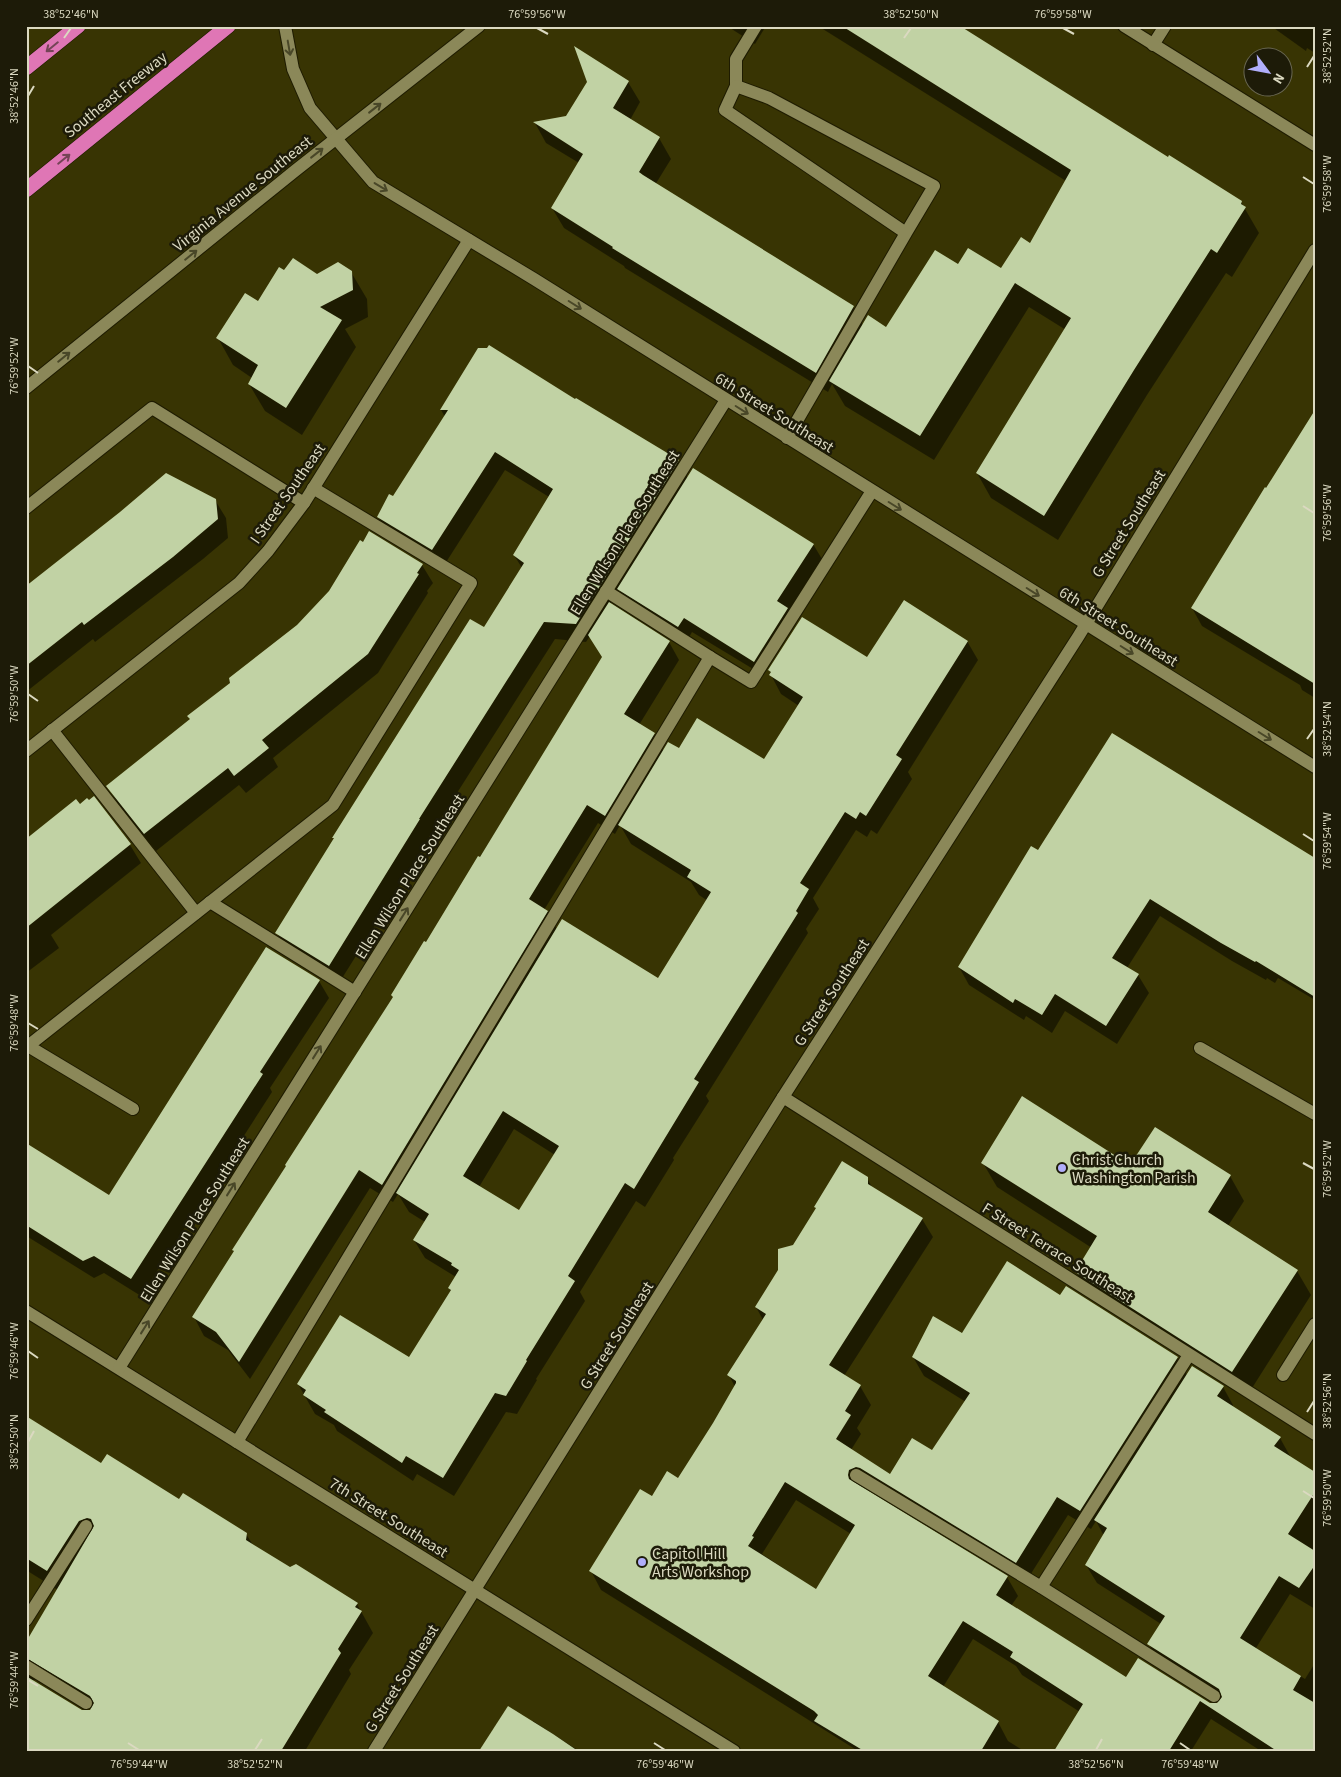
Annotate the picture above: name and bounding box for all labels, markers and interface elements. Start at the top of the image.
text: 38°52'46"N [43,6,99,23]
text: 76°59'56"W [508,6,566,23]
text: 38°52'50"N [883,6,939,23]
text: 76°59'58"W [1034,6,1092,23]
text: 38°52'52"N [1319,28,1336,84]
one-way arrow [285,39,295,55]
one-way arrow [46,41,59,52]
street label: Southeast Freeway [60,46,172,143]
north arrow [1244,48,1294,98]
text: 38°52'46"N [6,68,23,124]
text: N [1267,69,1289,88]
one-way arrow [368,103,382,113]
street label: Virginia Avenue Southeast [168,130,317,257]
one-way arrow [310,148,323,159]
one-way arrow [57,154,70,165]
text: 76°59'58"W [1319,155,1336,213]
one-way arrow [374,182,388,192]
one-way arrow [184,250,197,261]
one-way arrow [568,301,582,311]
text: 76°59'52"W [6,337,23,395]
one-way arrow [57,352,70,363]
street label: 6th Street Southeast [711,367,839,459]
one-way arrow [735,406,749,416]
street label: I Street Southeast [245,438,331,548]
street label: Ellen Wilson Place Southeast [565,445,685,619]
street label: G Street Southeast [1087,465,1171,582]
text: 76°59'56"W [1319,484,1336,542]
one-way arrow [888,500,902,511]
street label: 6th Street Southeast [1055,581,1183,673]
one-way arrow [1025,587,1039,597]
one-way arrow [1120,645,1134,655]
text: 76°59'50"W [6,665,23,723]
text: 38°52'54"N [1319,701,1336,757]
one-way arrow [1257,731,1271,741]
street label: Ellen Wilson Place Southeast [350,789,470,963]
text: 76°59'54"W [1319,812,1336,870]
one-way arrow [398,907,409,921]
street label: G Street Southeast [789,934,875,1051]
text: 76°59'48"W [6,994,23,1052]
one-way arrow [313,1045,323,1059]
street label: Ellen Wilson Place Southeast [135,1132,255,1306]
text: 76°59'52"W [1319,1140,1336,1198]
place label: Christ Church Washington Parish [1072,1149,1196,1189]
marker: Christ Church Washington Parish [1056,1162,1068,1174]
one-way arrow [226,1183,236,1197]
street label: F Street Terrace Southeast [978,1197,1138,1309]
street label: G Street Southeast [575,1277,659,1394]
one-way arrow [139,1320,150,1334]
text: 76°59'46"W [6,1322,23,1380]
text: 38°52'56"N [1319,1373,1336,1429]
text: 38°52'50"N [6,1414,23,1470]
text: 76°59'50"W [1319,1469,1336,1527]
street label: 7th Street Southeast [325,1472,453,1564]
place label: Capitol Hill Arts Workshop [652,1543,749,1583]
marker: Capitol Hill Arts Workshop [636,1556,648,1568]
street label: G Street Southeast [360,1620,444,1737]
text: 76°59'44"W [6,1651,23,1709]
text: 76°59'44"W [110,1756,168,1773]
text: 38°52'52"N [227,1756,283,1773]
text: 76°59'46"W [636,1756,694,1773]
text: 38°52'56"N [1068,1756,1124,1773]
text: 76°59'48"W [1161,1756,1219,1773]

